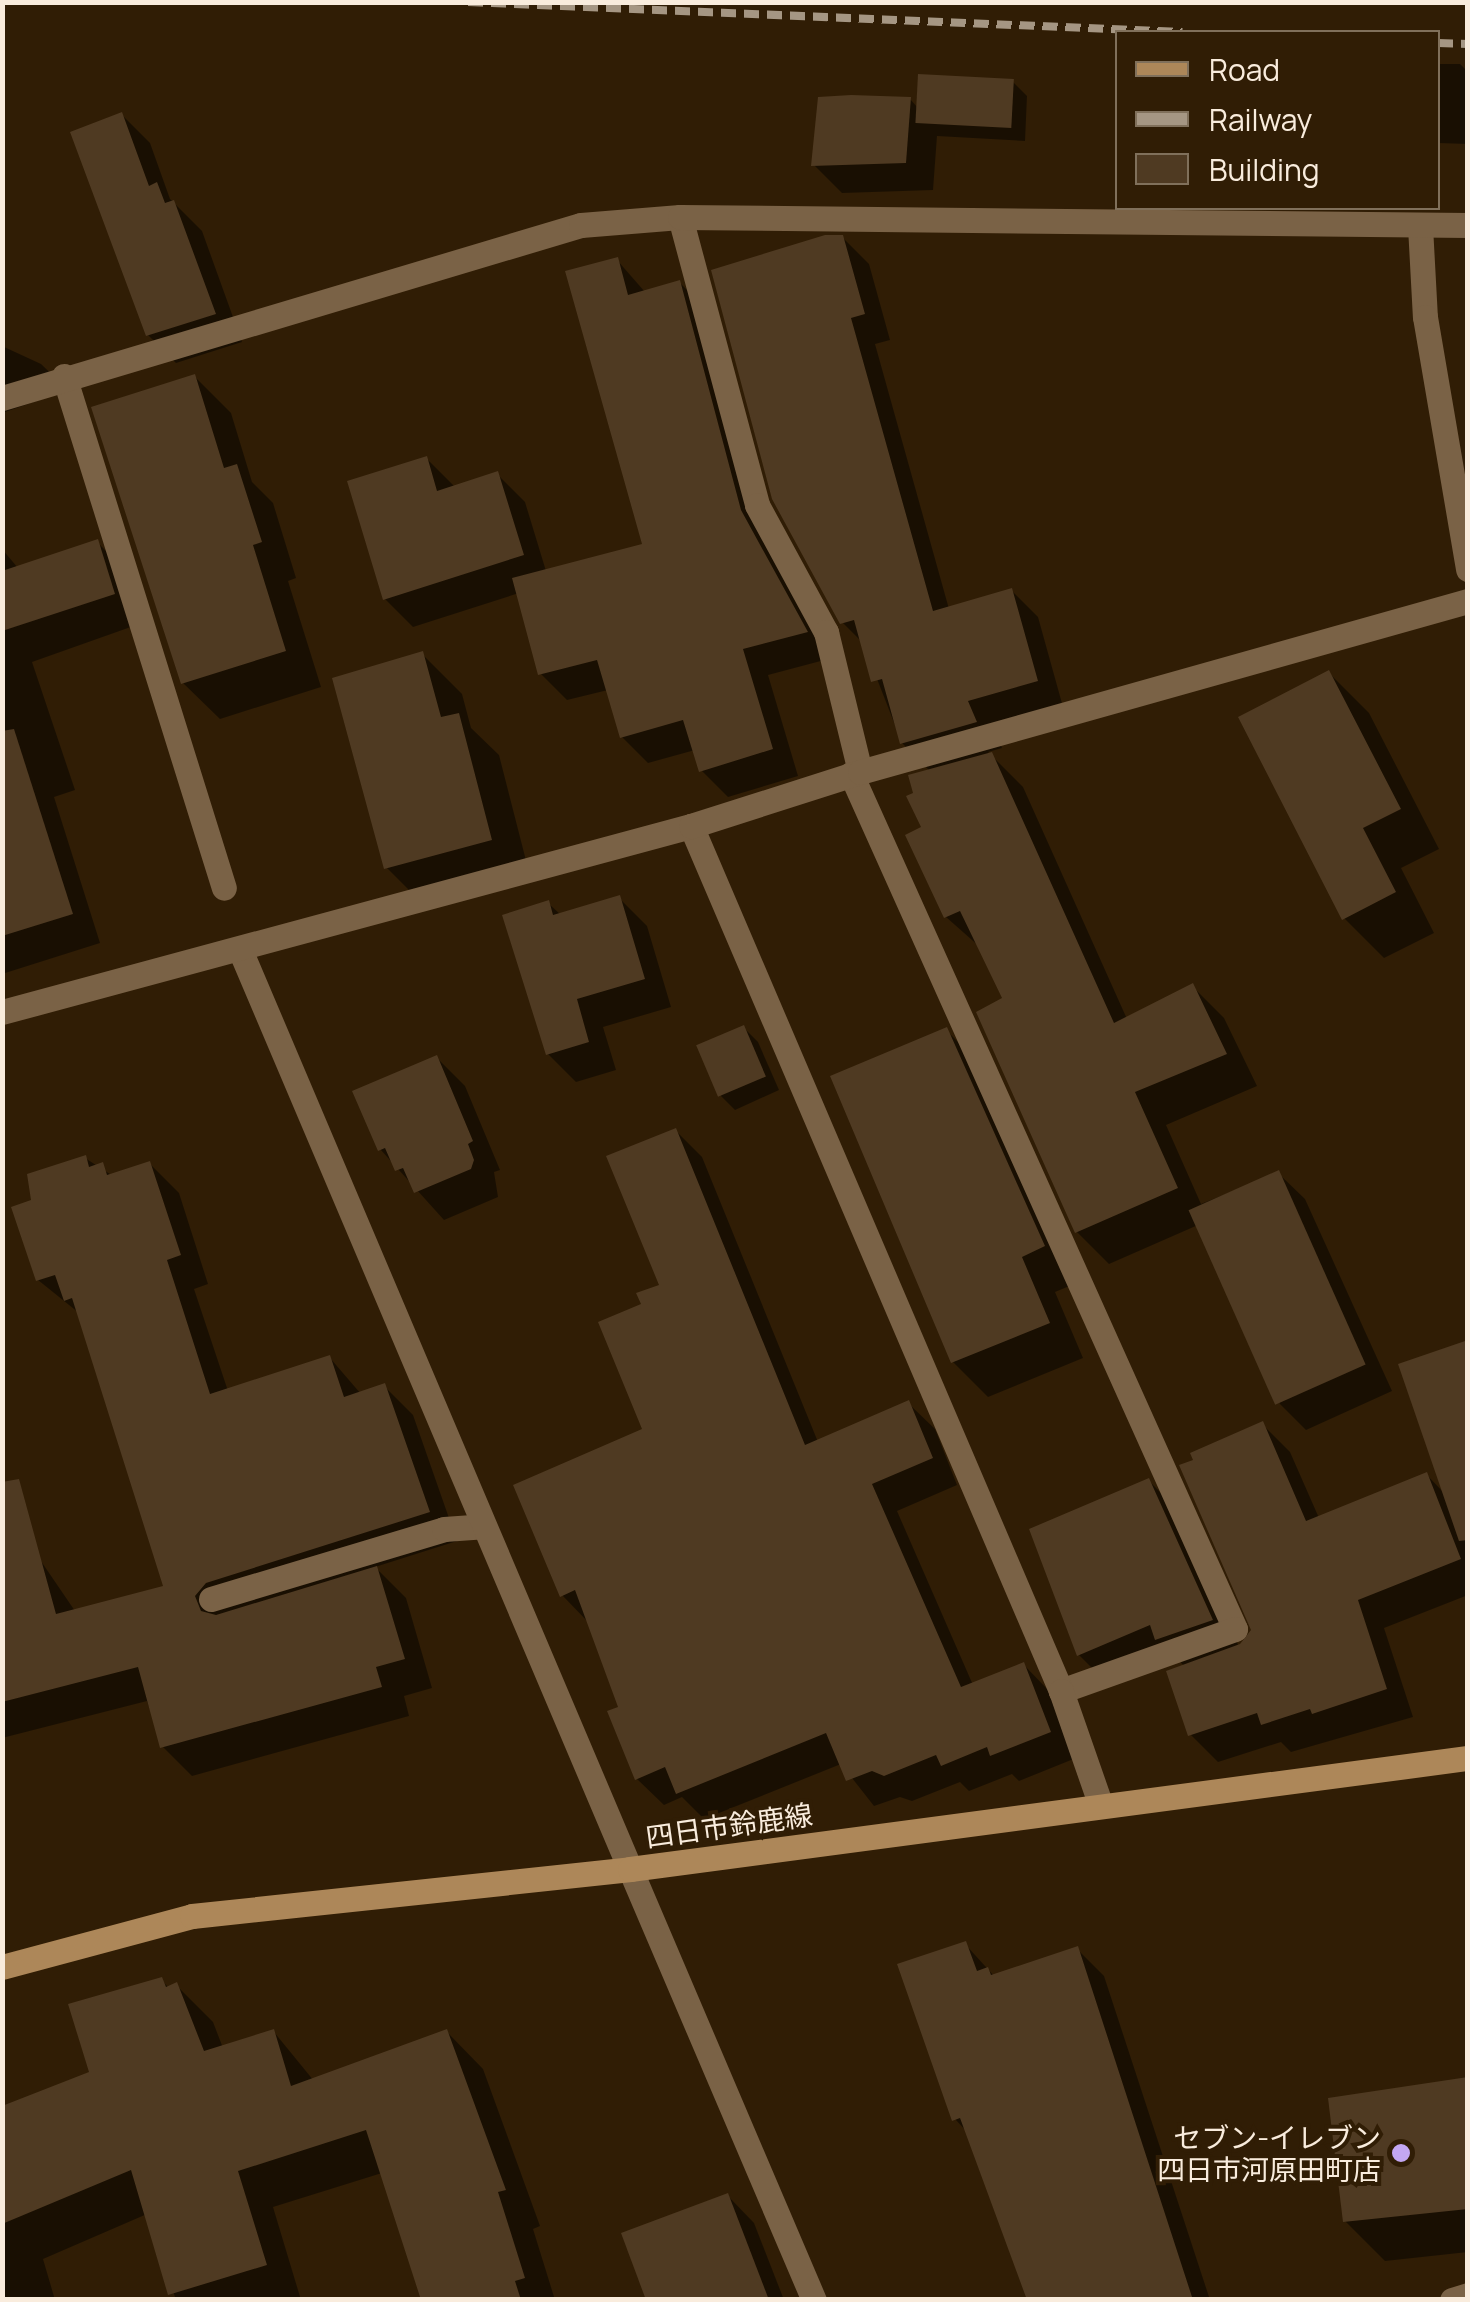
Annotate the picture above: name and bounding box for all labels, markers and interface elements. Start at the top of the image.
legend [1115,30,1440,210]
text: Road [1209,49,1280,90]
text: Railway [1209,99,1312,140]
text: Building [1209,149,1320,190]
street label: 四日市鈴鹿線 [643,1797,815,1853]
place label: セブン-イレブン 四日市河原田町店 [1157,2120,1381,2186]
marker: セブン-イレブン 四日市河原田町店 [1390,2142,1412,2164]

